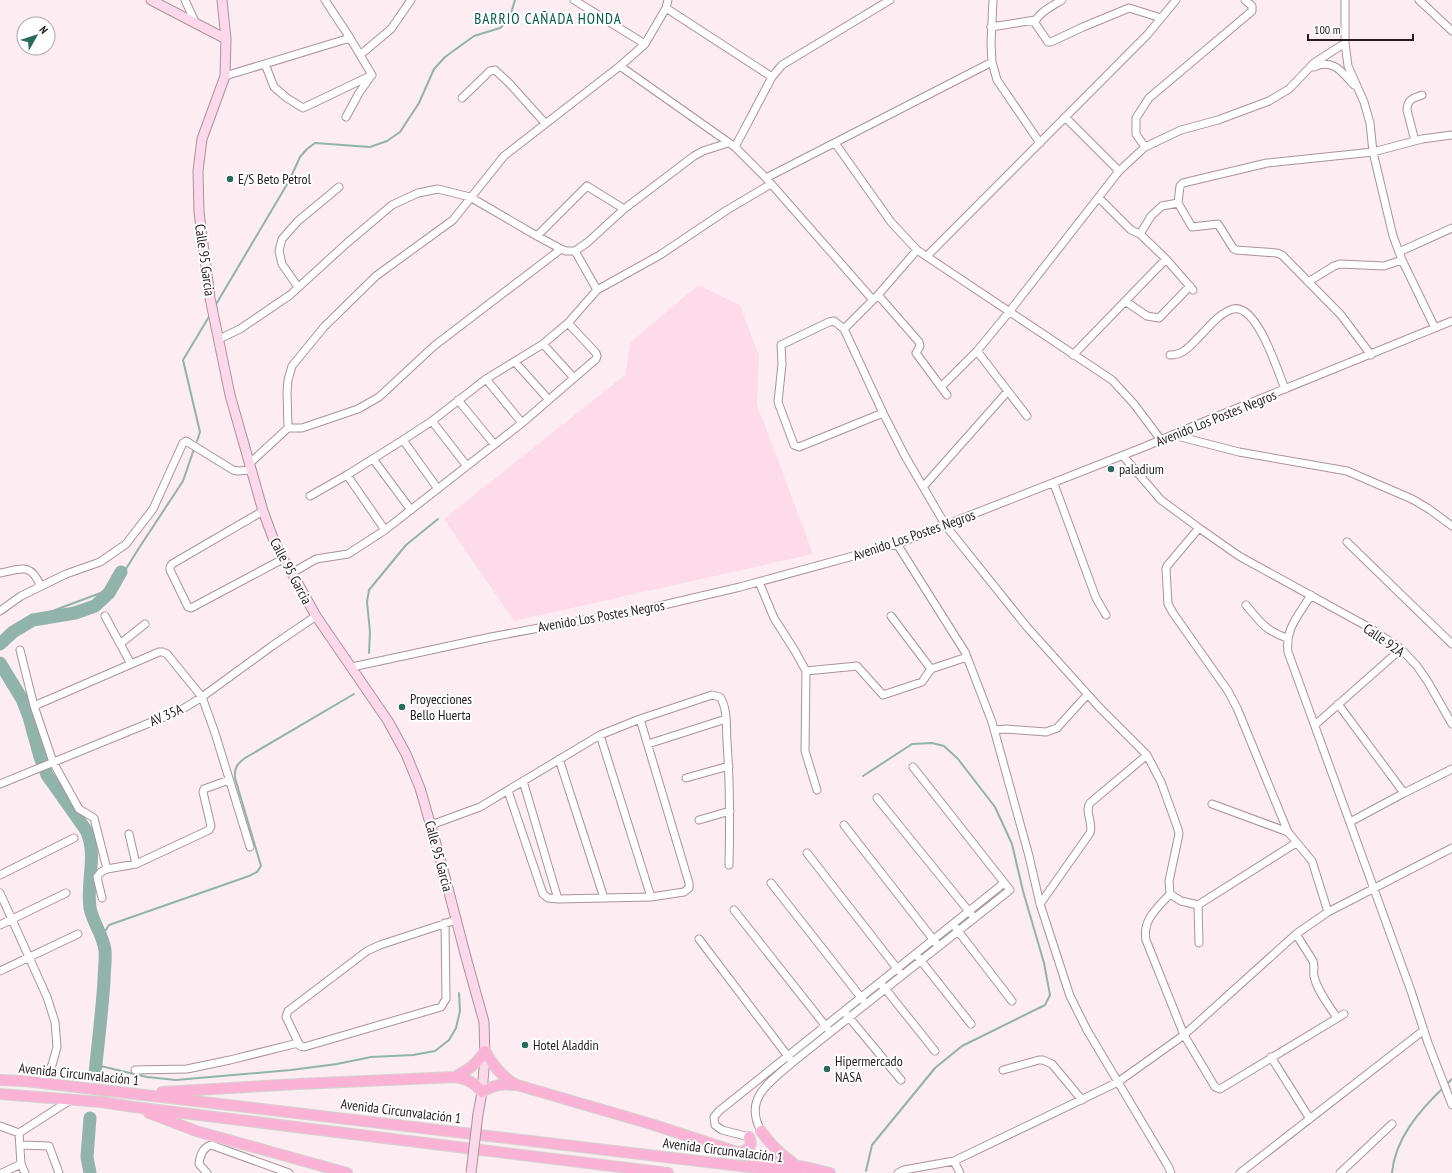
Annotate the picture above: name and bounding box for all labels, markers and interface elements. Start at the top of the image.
district label: BARRIO CAÑADA HONDA [474,9,622,28]
north arrow [16,16,56,56]
scale bar [1308,16,1413,42]
text: 100 m [1314,22,1341,37]
text: N [36,23,51,36]
place label: E/S Beto Petrol [238,170,312,188]
marker: E/S Beto Petrol [225,174,235,184]
street label: Calle 95 Garcia [191,223,219,297]
street label: Avenido Los Postes Negros [1153,386,1279,450]
place label: paladium [1119,460,1164,478]
marker: paladium [1106,464,1116,474]
street label: Avenido Los Postes Negros [850,506,978,564]
street label: Calle 95 Garcia [266,535,316,607]
street label: Avenido Los Postes Negros [536,596,666,636]
street label: Calle 92A [1360,619,1408,661]
place label: Proyecciones Bello Huerta [410,690,472,724]
street label: AV 35A [147,700,186,730]
marker: Proyecciones Bello Huerta [397,702,407,712]
street label: Calle 95 Garcia [421,819,457,893]
place label: Hotel Aladdin [533,1036,599,1054]
marker: Hotel Aladdin [520,1040,530,1050]
place label: Hipermercado NASA [835,1052,903,1086]
street label: Avenida Circunvalación 1 [18,1059,140,1089]
marker: Hipermercado NASA [822,1064,832,1074]
street label: Avenida Circunvalación 1 [340,1095,462,1127]
street label: Avenida Circunvalación 1 [662,1134,784,1166]

